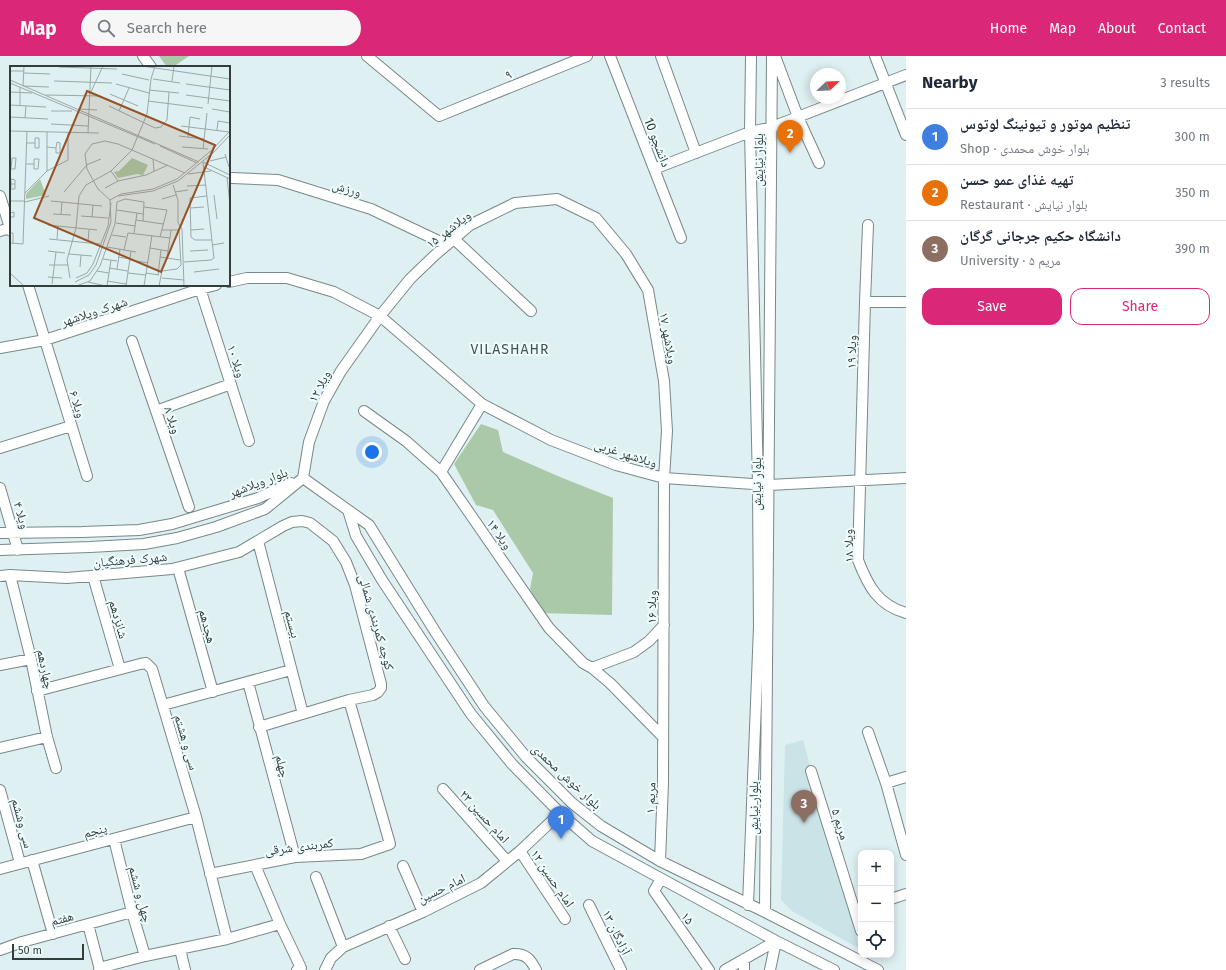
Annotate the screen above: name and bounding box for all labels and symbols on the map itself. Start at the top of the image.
inset map [10,66,230,286]
street label: ۹ [503,66,514,83]
north arrow [810,68,846,104]
street label: دانشجو 10 [640,115,674,169]
pin: 2 [777,120,803,153]
street label: بلوار نیایش [751,133,767,187]
street label: ورزش [330,177,363,201]
street label: ویلاشهر ۱۵ [423,207,474,252]
street label: شهرک ویلاشهر [58,294,130,331]
street label: ویلاشهر ۱۷ [656,311,680,365]
street label: ۱۹ ویلا [844,335,860,369]
district label: VILASHAHR [470,341,550,358]
street label: ۱۰ ویلا [223,343,249,380]
street label: ویلا ۱۲ [305,368,335,405]
street label: ۶ ویلا [65,389,89,420]
street label: ویلا ۸ [160,405,184,436]
street label: ویلاشهر غربی [592,436,659,472]
your location [362,442,382,462]
street label: بلوار نیایش [749,457,765,511]
street label: بلوار ویلاشهر [226,464,290,502]
street label: ۴ ویلا [9,500,33,531]
street label: ۱۴ ویلا [483,516,515,553]
street label: ویلا ۱۸ [840,529,858,563]
street label: شهرک فرهنگیان [92,549,168,571]
street label: کوچه کمربندی شمالی [355,572,398,673]
street label: ۱۶ ویلا [644,590,660,624]
street label: شانزدهم [105,598,131,640]
street label: هجدهم [195,607,219,645]
street label: بیستم [281,608,303,640]
street label: چهاردهم [33,648,57,691]
street label: سی و هشتم [170,713,202,772]
street label: بلوار خوش محمدی [528,740,605,813]
street label: چهلم [271,753,293,780]
street label: بلوار نیایش [746,781,762,835]
street label: ۱ مریم [642,782,660,814]
street label: امام حسین ۲۳ [456,787,512,847]
pin: 3 [791,790,817,823]
street label: سی وششم [8,797,36,850]
pin: 1 [548,806,574,839]
street label: ۵ مریم [828,807,852,842]
street label: پنجم [82,820,109,842]
street label: کمربندی شرقی [264,835,335,859]
street label: امام حسین ۱۲ [527,847,577,911]
street label: چهل و ششم [125,864,155,924]
street label: امام حسین [415,870,468,907]
street label: آزادگان ۱۳ [598,907,634,958]
street label: هفتم [49,908,76,930]
street label: ۱۵ [678,909,697,927]
scale bar [12,942,84,961]

